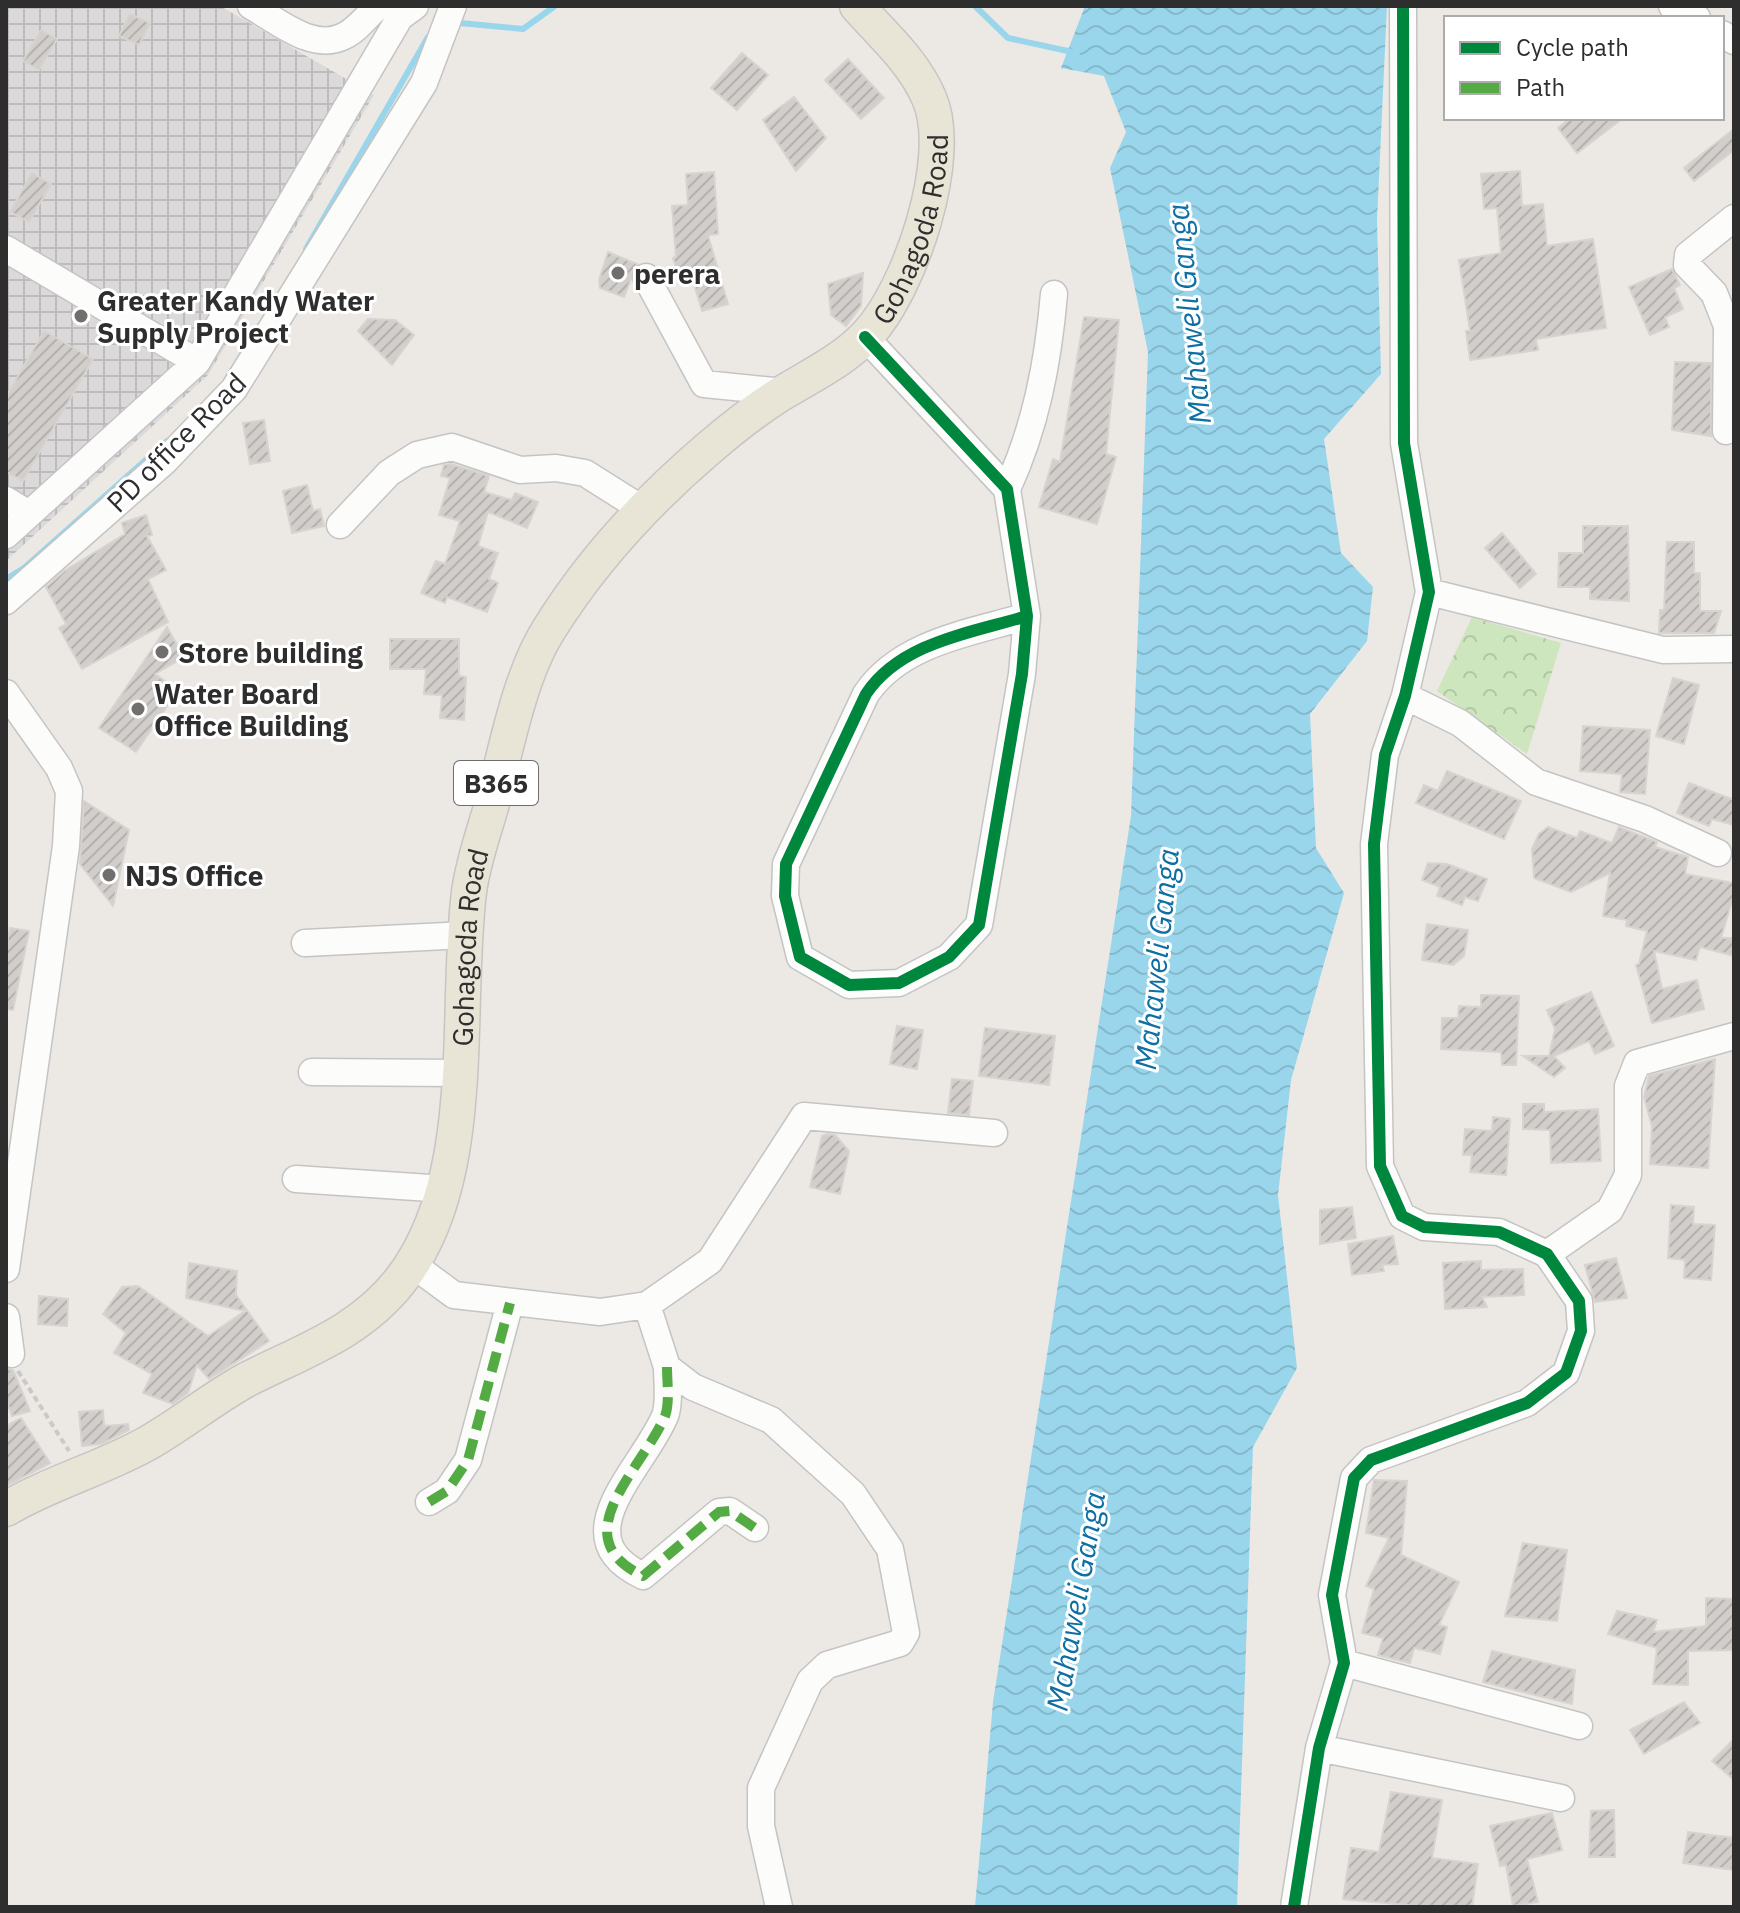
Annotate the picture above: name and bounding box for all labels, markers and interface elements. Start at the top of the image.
legend [1444,16,1724,120]
text: Cycle path [1516,31,1629,63]
text: Path [1516,71,1565,103]
street label: Gohagoda Road [863,134,955,331]
water label: Mahaweli Ganga [1157,201,1219,427]
place label: perera [634,255,721,292]
marker: perera [609,264,627,282]
place label: Greater Kandy Water Supply Project [97,282,374,351]
marker: Greater Kandy Water Supply Project [72,307,90,325]
street label: PD office Road [98,364,254,520]
place label: Store building [178,634,363,671]
marker: Store building [153,643,171,661]
place label: Water Board Office Building [154,675,349,744]
marker: Water Board Office Building [129,700,147,718]
road number: B365 [454,761,538,805]
street label: Gohagoda Road [443,844,496,1047]
water label: Mahaweli Ganga [1125,846,1187,1072]
place label: NJS Office [125,857,263,894]
marker: NJS Office [100,866,118,884]
water label: Mahaweli Ganga [1036,1488,1114,1714]

